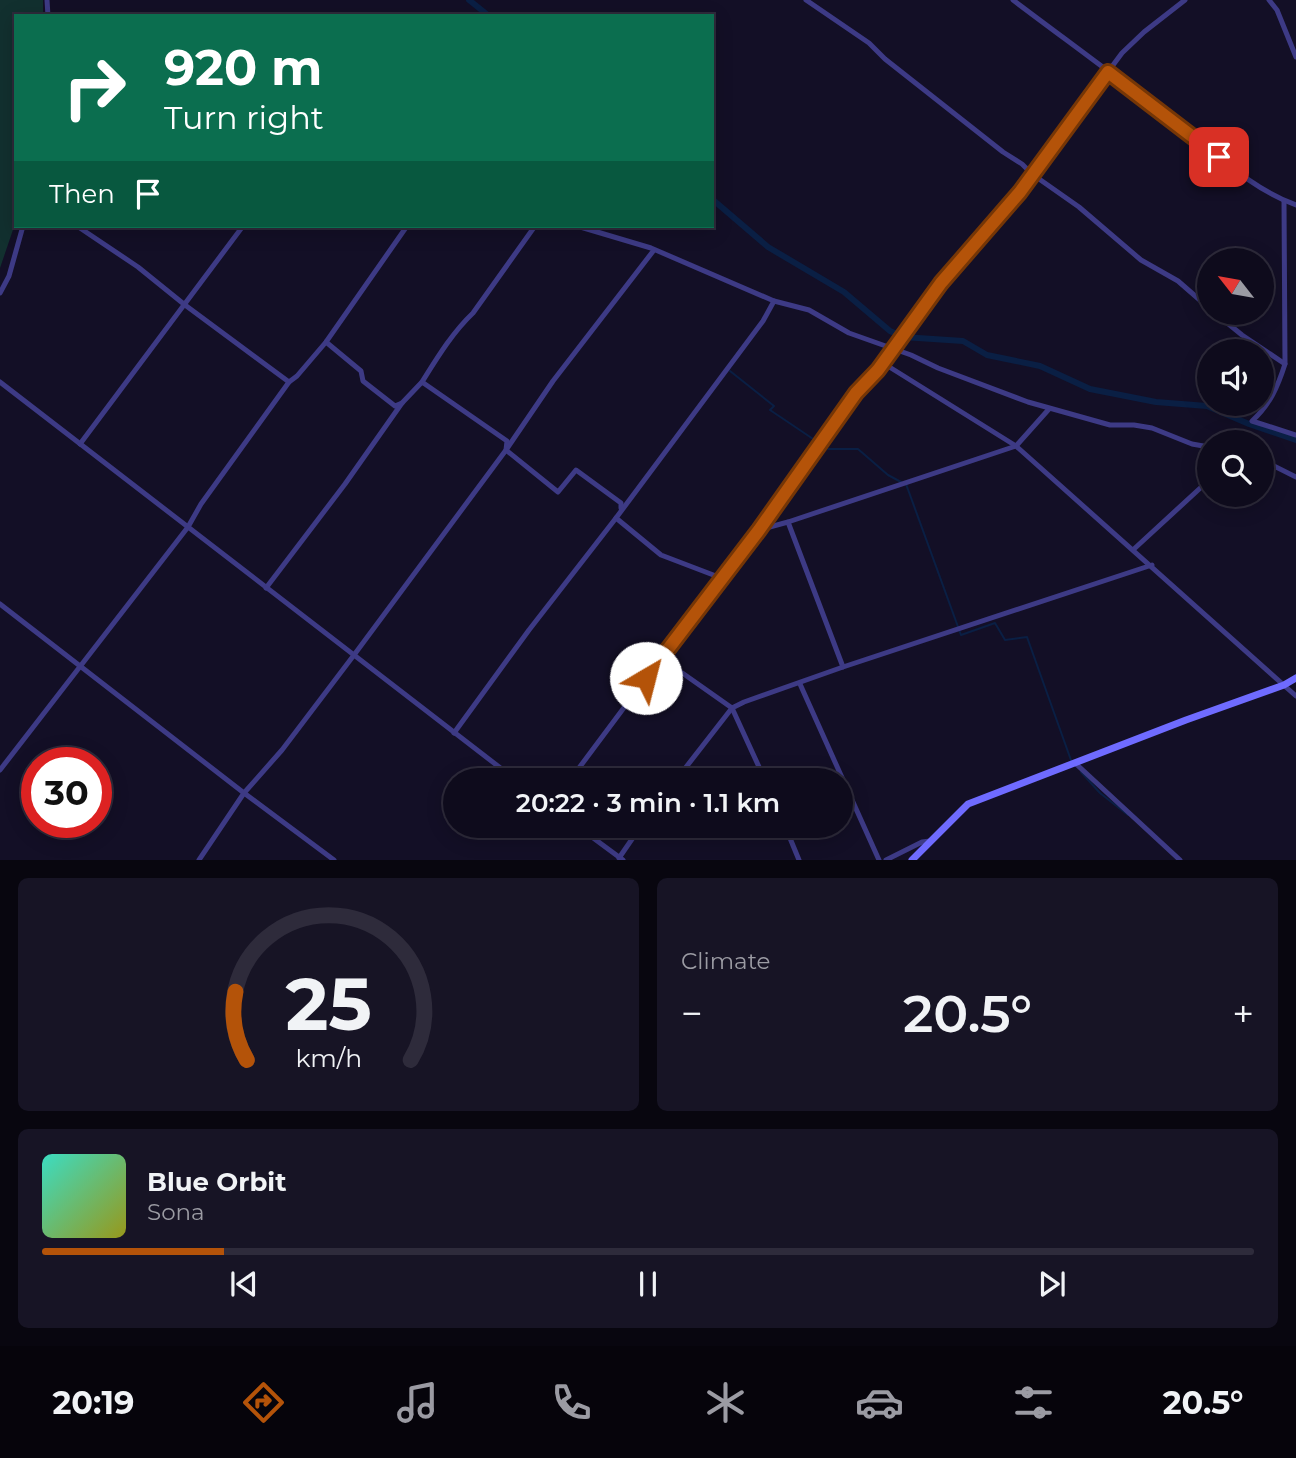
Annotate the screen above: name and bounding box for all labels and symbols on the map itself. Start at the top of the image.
pin [1189,127,1249,187]
north arrow [1197,248,1274,326]
position arrow [609,641,683,715]
speed limit sign: 30 [21,747,112,838]

